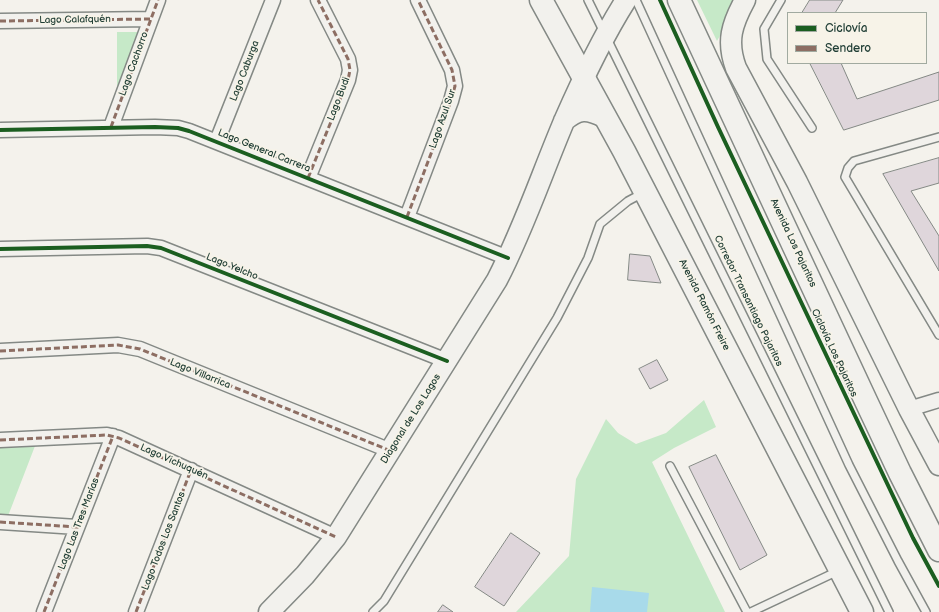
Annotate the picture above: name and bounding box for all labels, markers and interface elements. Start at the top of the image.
legend [787,12,927,64]
street label: Lago Calafquén [39,13,111,27]
text: Ciclovía [825,21,867,36]
street label: Lago Cachorro [117,30,151,98]
street label: Lago Caburga [228,39,262,103]
text: Sendero [825,41,871,56]
street label: Lago Budi [325,75,353,123]
street label: Lago Azul Sur [427,88,459,150]
street label: Lago General Carrera [216,127,312,175]
street label: Avenida Los Pajaritos [767,197,819,289]
street label: Corredor Transantiago Pajaritos [711,234,785,368]
street label: Lago Yelcho [204,251,260,283]
street label: Avenida Ramón Freire [676,257,732,353]
street label: Ciclovía Los Pajaritos [808,307,860,399]
street label: Lago Villarrica [168,356,232,392]
street label: Diagonal de Los Lagos [378,372,444,466]
street label: Lago Vichuquén [138,442,210,482]
street label: Lago Las Tres Marías [56,476,102,572]
street label: Lago Todos Los Santos [140,490,188,592]

